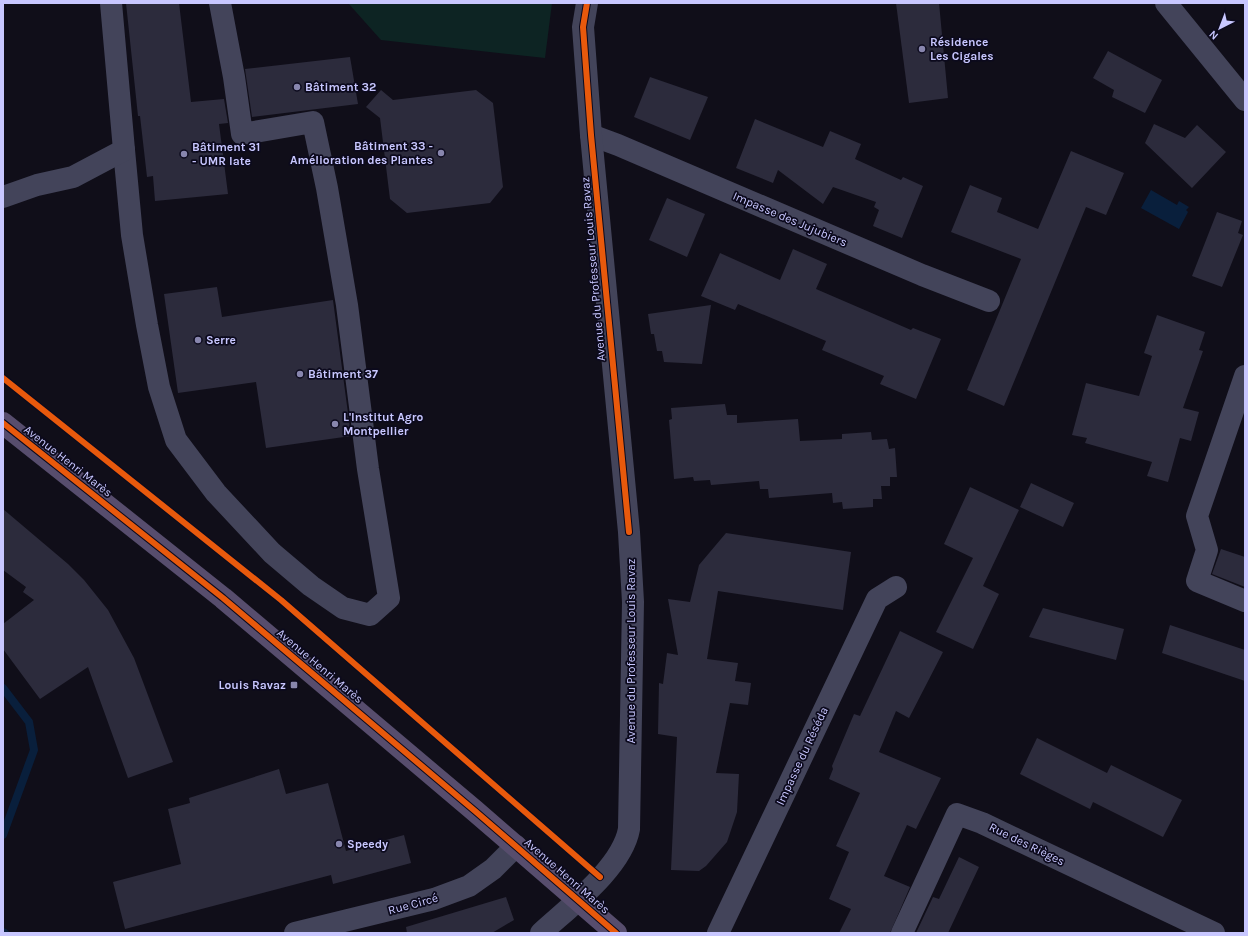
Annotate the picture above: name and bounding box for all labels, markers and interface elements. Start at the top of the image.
north arrow [1200,8,1240,48]
text: N [1206,28,1221,43]
place label: Résidence Les Cigales [930,35,994,63]
marker: Résidence Les Cigales [917,44,927,54]
place label: Bâtiment 32 [305,80,376,94]
marker: Bâtiment 32 [292,82,302,92]
place label: Bâtiment 33 - Amélioration des Plantes [290,139,433,167]
place label: Bâtiment 31 - UMR Iate [192,140,260,168]
marker: Bâtiment 33 - Amélioration des Plantes [436,148,446,158]
marker: Bâtiment 31 - UMR Iate [179,149,189,159]
street label: Avenue du Professeur Louis Ravaz [578,176,608,362]
street label: Impasse des Jujubiers [731,189,849,249]
place label: Serre [206,333,236,347]
marker: Serre [193,335,203,345]
place label: Bâtiment 37 [308,367,378,381]
marker: Bâtiment 37 [295,369,305,379]
place label: L'Institut Agro Montpellier [343,410,423,438]
marker: L'Institut Agro Montpellier [330,419,340,429]
street label: Avenue Henri Marès [21,422,115,500]
street label: Avenue du Professeur Louis Ravaz [624,558,638,744]
street label: Avenue Henri Marès [274,626,366,706]
place label: Louis Ravaz [219,678,286,692]
marker: Louis Ravaz [289,680,299,690]
street label: Impasse du Réséda [773,705,831,807]
street label: Rue des Rièges [987,820,1067,868]
street label: Avenue Henri Marès [522,835,612,917]
place label: Speedy [347,837,388,851]
marker: Speedy [334,839,344,849]
street label: Rue Circé [386,891,440,917]

